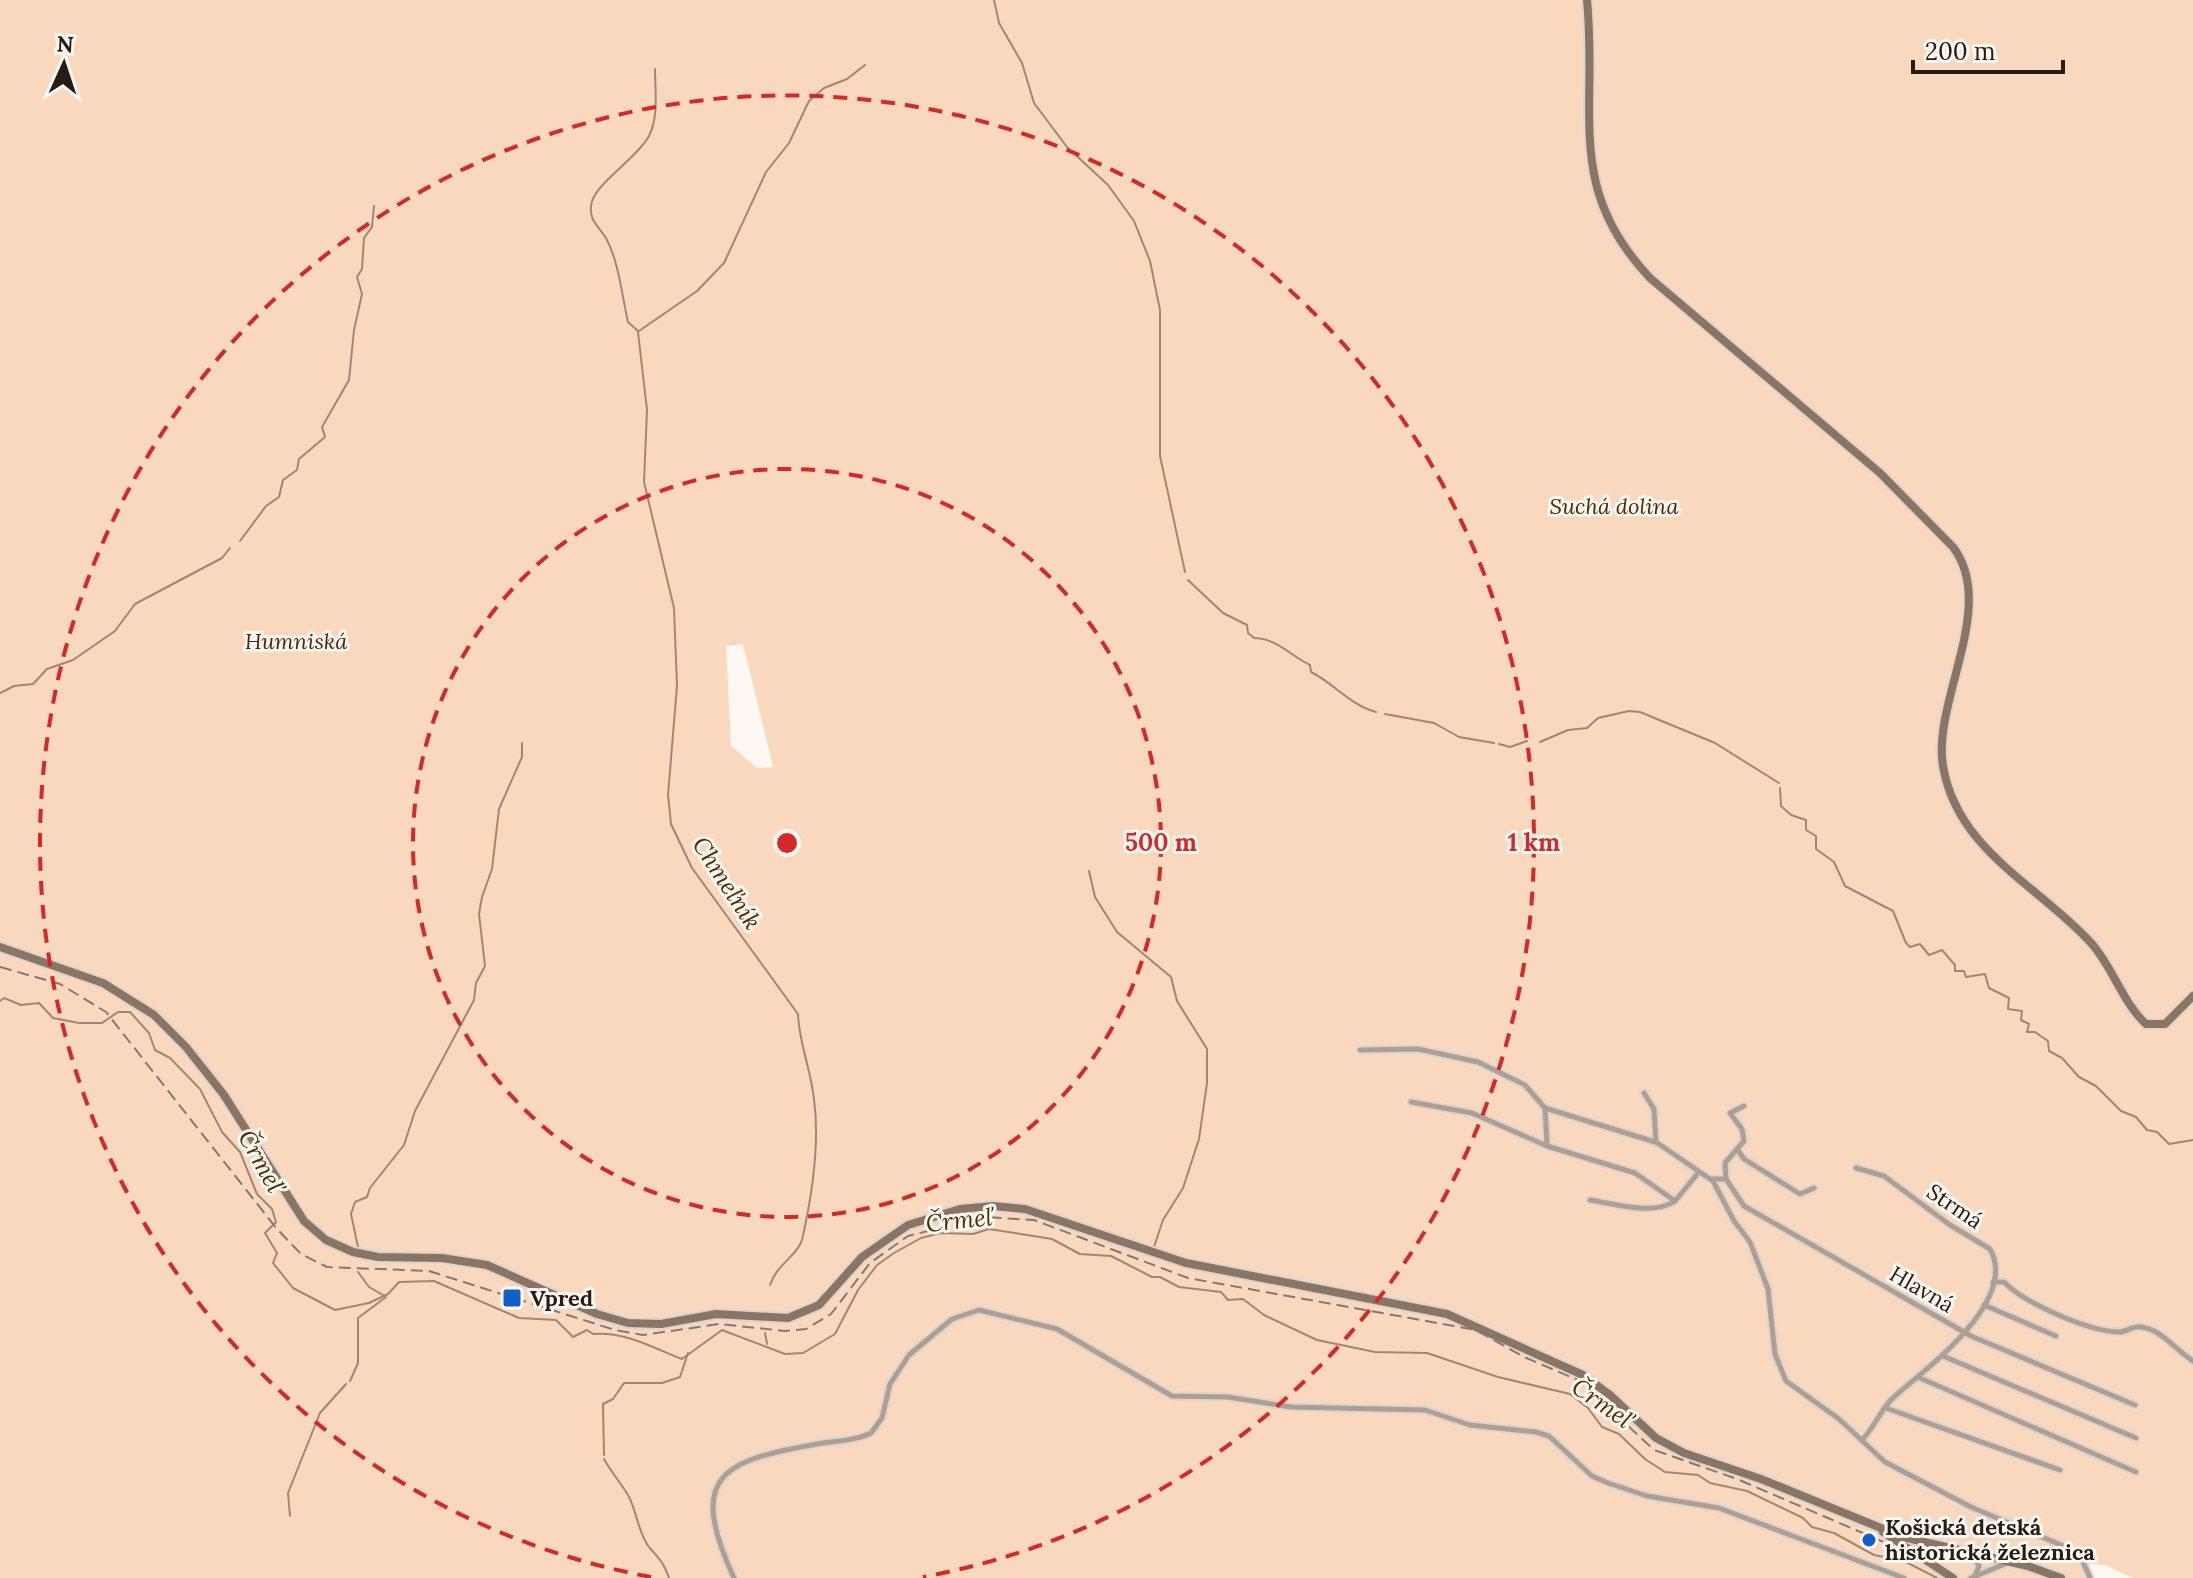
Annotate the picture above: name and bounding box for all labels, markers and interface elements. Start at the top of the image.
north arrow [24,24,104,104]
scale bar [1913,24,2063,74]
text: N [56,30,74,58]
text: 200 m [1925,36,1995,67]
park label: Suchá dolina [1550,492,1679,520]
park label: Humniská [245,627,348,655]
text: 500 m [1125,827,1197,858]
text: 1 km [1508,827,1560,858]
centre of rings [773,829,801,857]
water label: Chmeľník [686,831,768,935]
water label: Črmeľ [231,1124,292,1200]
street label: Strmá [1922,1177,1988,1235]
water label: Črmeľ [924,1201,997,1239]
street label: Hlavná [1885,1259,1959,1319]
place label: Vpred [530,1284,593,1312]
marker: Vpred [501,1287,523,1309]
water label: Črmeľ [1566,1371,1641,1437]
place label: Košická detská historická železnica [1885,1513,2095,1566]
marker: Košická detská historická železnica [1860,1531,1878,1549]

